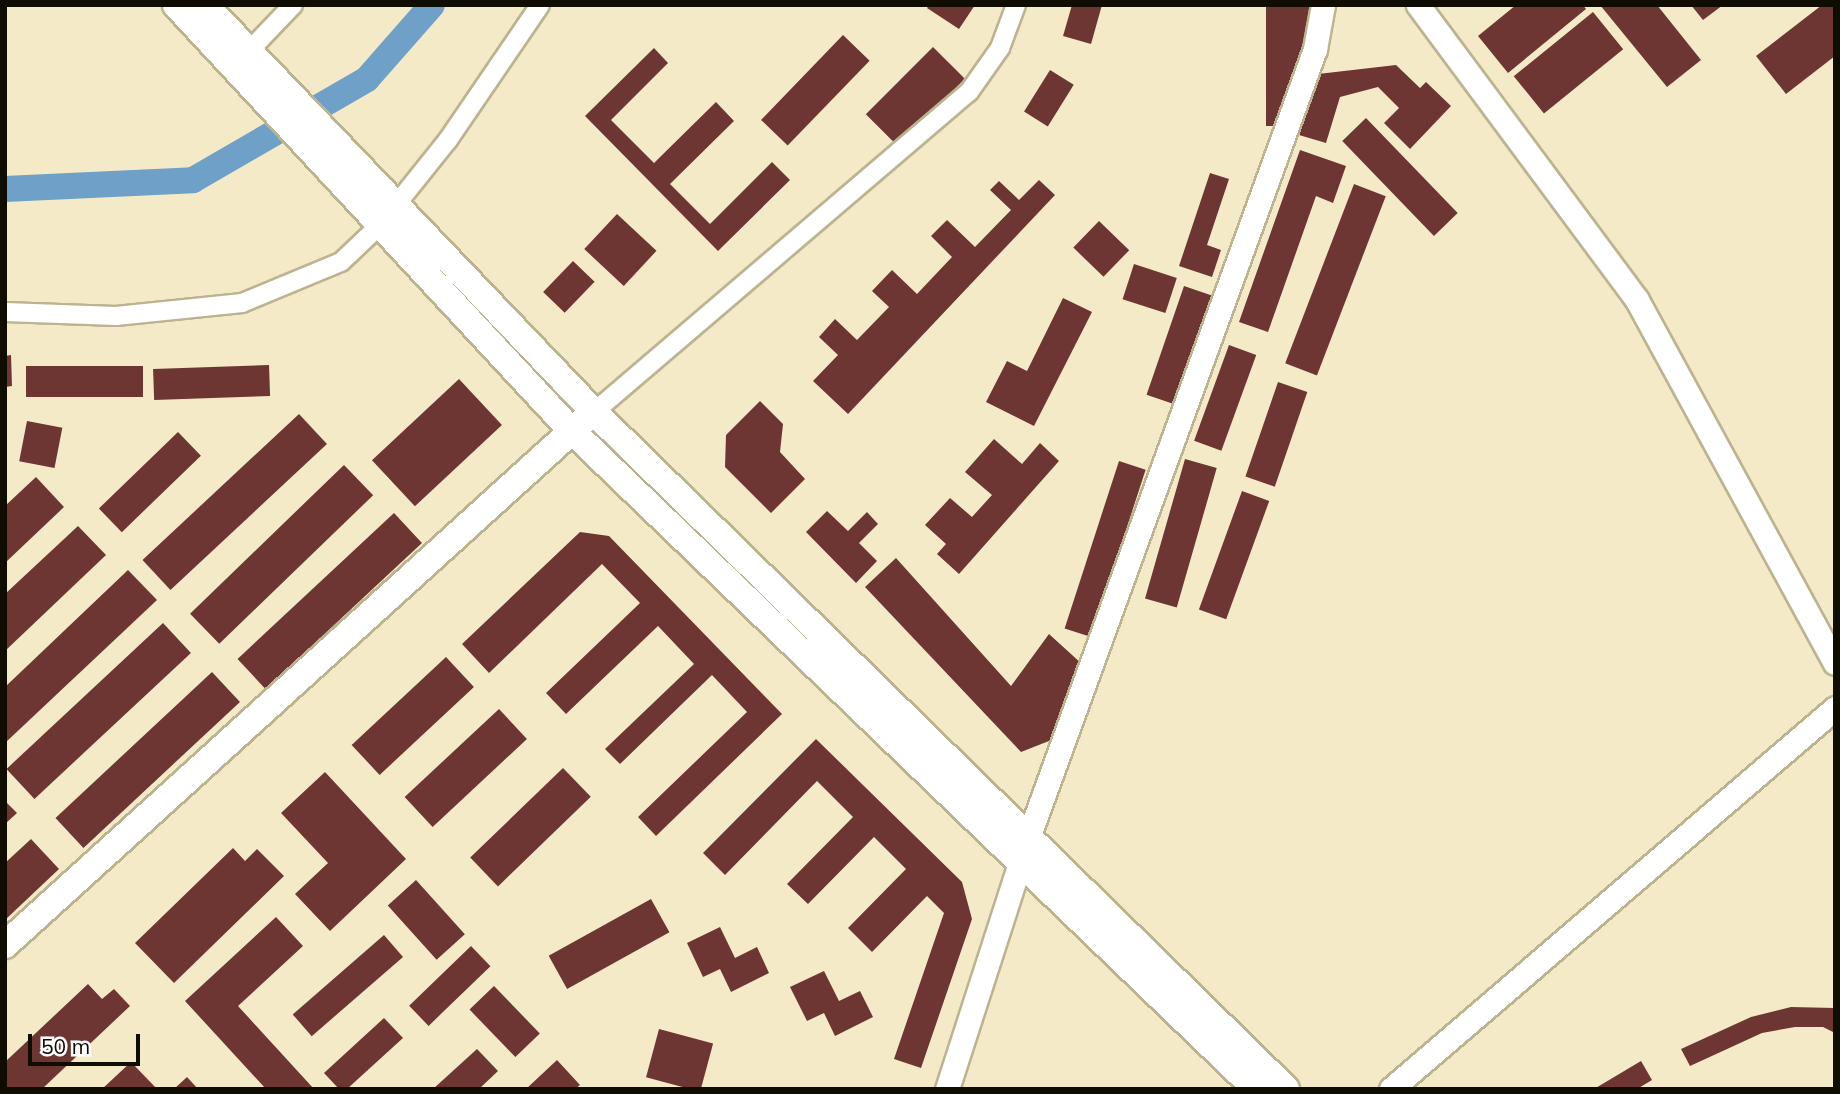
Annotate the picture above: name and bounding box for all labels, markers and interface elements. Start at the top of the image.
scale bar [32,1020,144,1064]
text: 50 m [41,1033,90,1059]

